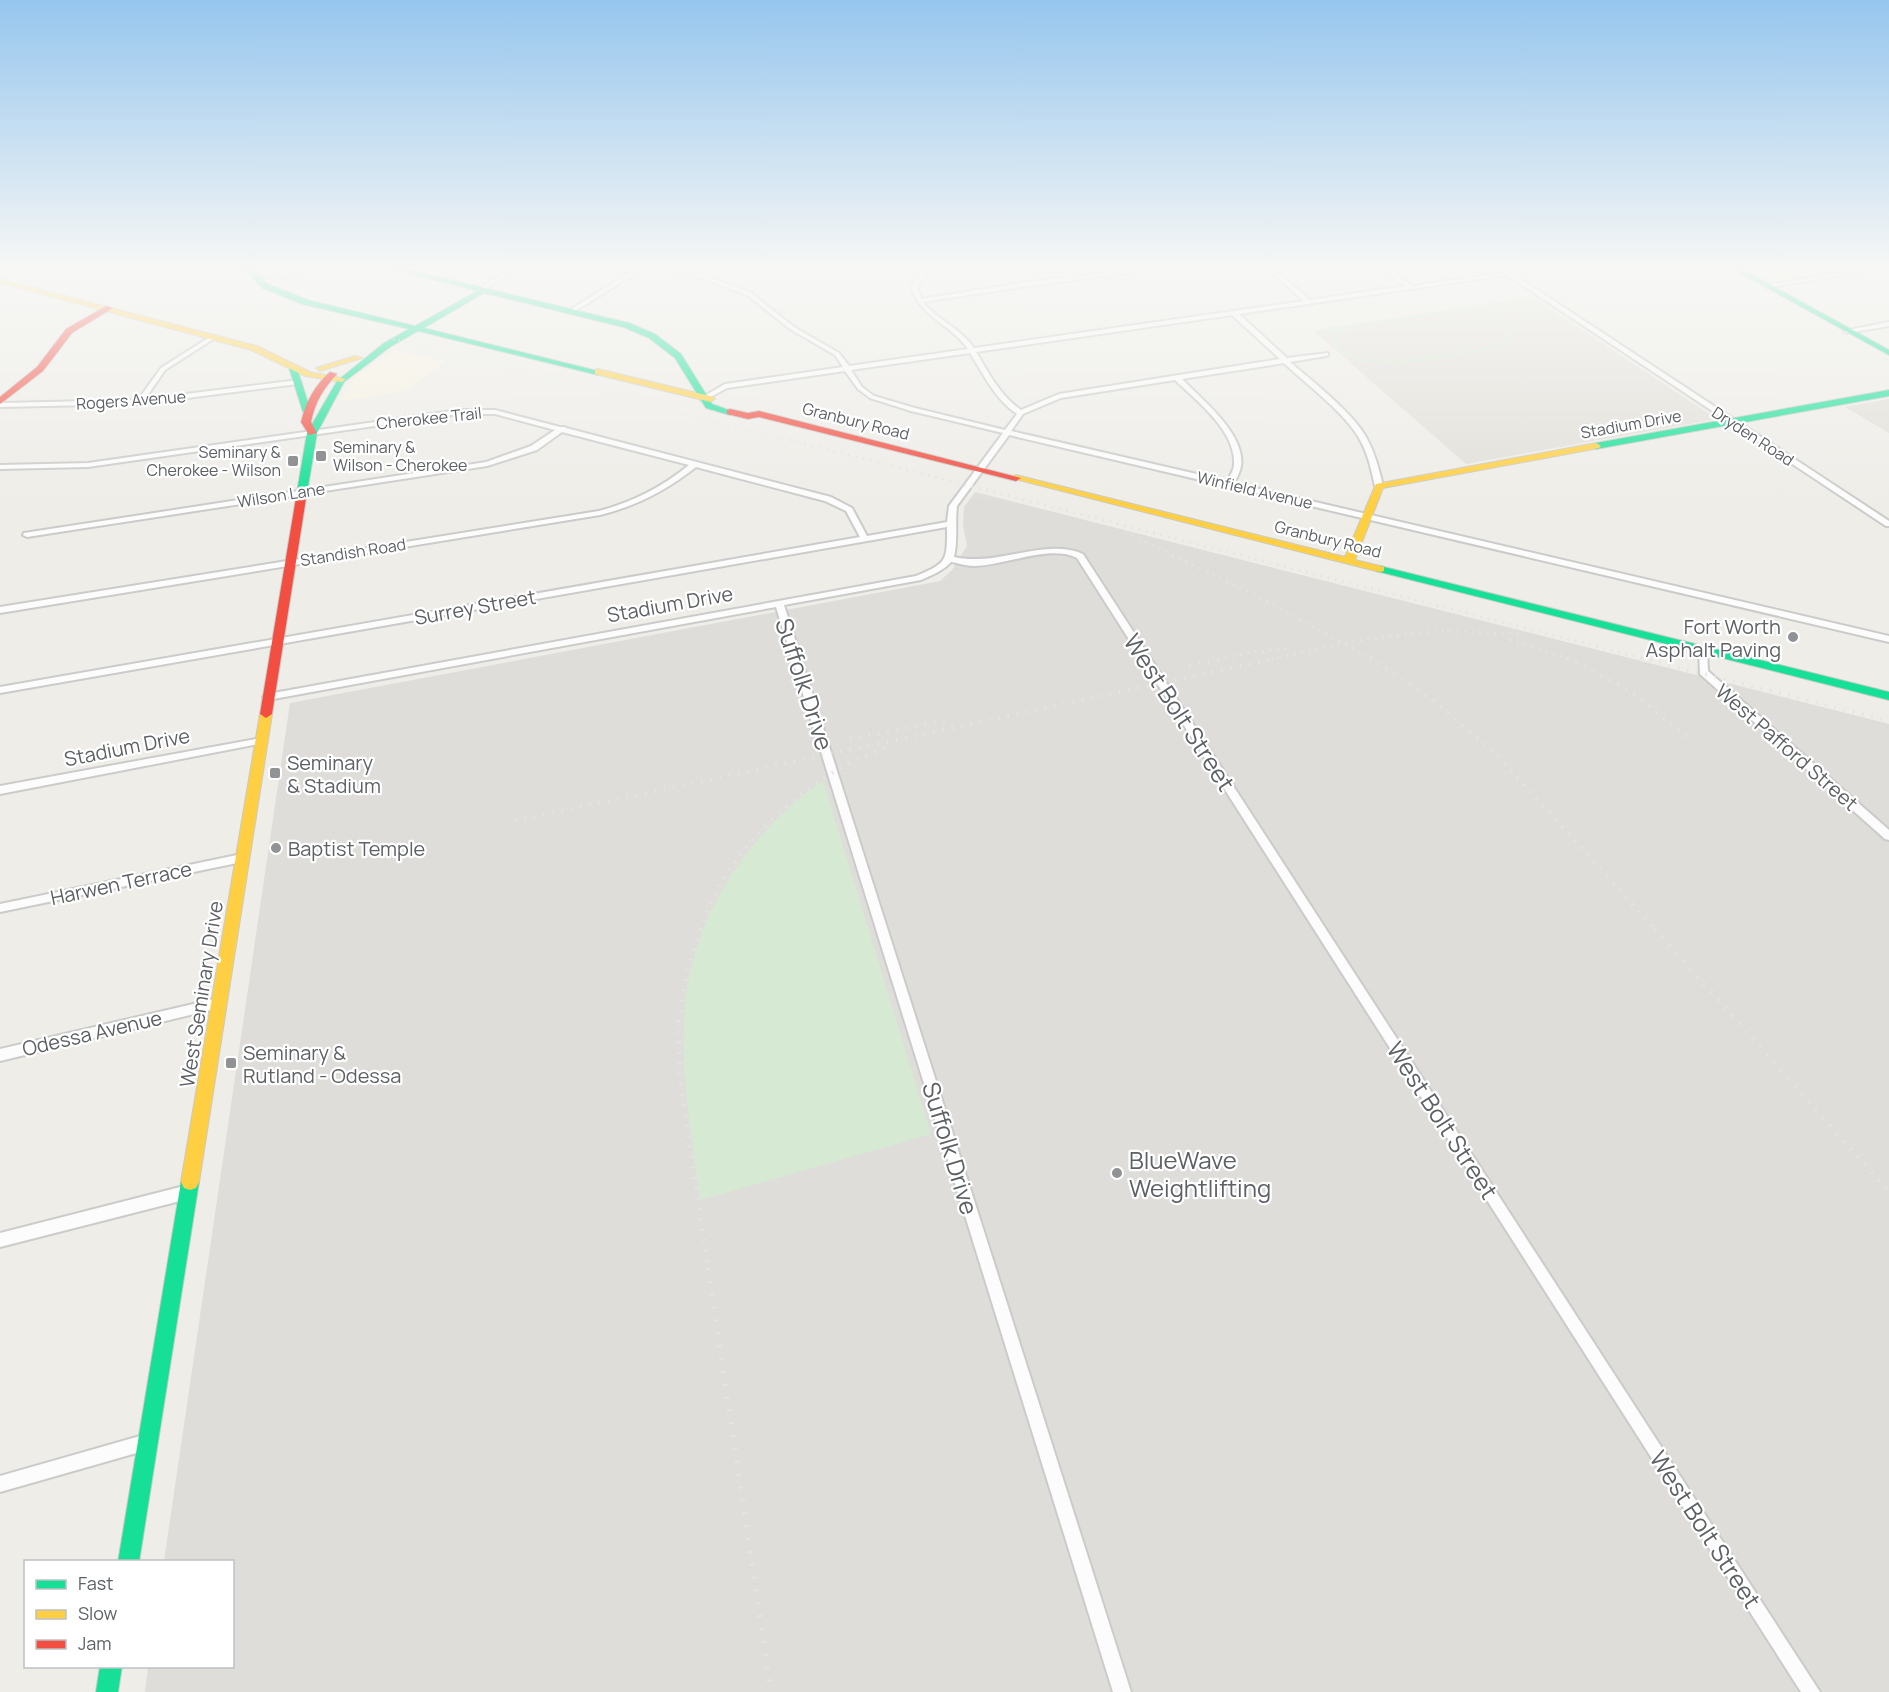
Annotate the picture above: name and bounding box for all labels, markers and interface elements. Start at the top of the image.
street label: Rogers Avenue [75,385,187,415]
street label: Granbury Road [800,397,912,445]
street label: Dryden Road [1708,401,1798,471]
street label: Cherokee Trail [375,402,483,434]
street label: Stadium Drive [1579,404,1683,444]
place label: Seminary & Wilson - Cherokee [333,436,467,476]
place label: Seminary & Cherokee - Wilson [147,441,282,481]
marker: Seminary & Wilson - Cherokee [314,449,328,463]
marker: Seminary & Cherokee - Wilson [286,454,300,468]
street label: Winfield Avenue [1195,466,1315,514]
street label: Wilson Lane [236,477,326,513]
street label: Granbury Road [1272,515,1384,563]
street label: Standish Road [299,533,407,571]
street label: Stadium Drive [605,580,735,628]
street label: Surrey Street [412,583,538,631]
place label: Fort Worth Asphalt Paving [1645,613,1781,663]
street label: Suffolk Drive [768,614,842,754]
street label: West Bolt Street [1117,627,1243,797]
marker: Fort Worth Asphalt Paving [1786,630,1800,644]
street label: West Pafford Street [1710,678,1864,816]
street label: Stadium Drive [62,722,192,772]
place label: Seminary & Stadium [287,749,381,799]
marker: Seminary & Stadium [268,766,282,780]
place label: Baptist Temple [288,835,425,862]
marker: Baptist Temple [269,841,283,855]
street label: Harwen Terrace [48,855,194,911]
street label: West Seminary Drive [173,899,229,1089]
street label: Odessa Avenue [19,1004,165,1062]
street label: West Bolt Street [1380,1035,1506,1205]
place label: Seminary & Rutland - Odessa [243,1039,401,1089]
marker: Seminary & Rutland - Odessa [224,1056,238,1070]
street label: Suffolk Drive [915,1078,987,1218]
place label: BlueWave Weightlifting [1129,1143,1271,1204]
marker: BlueWave Weightlifting [1110,1166,1124,1180]
street label: West Bolt Street [1643,1444,1769,1614]
legend [24,1560,234,1668]
text: Fast [78,1571,113,1595]
text: Slow [78,1601,118,1625]
text: Jam [78,1631,112,1655]

